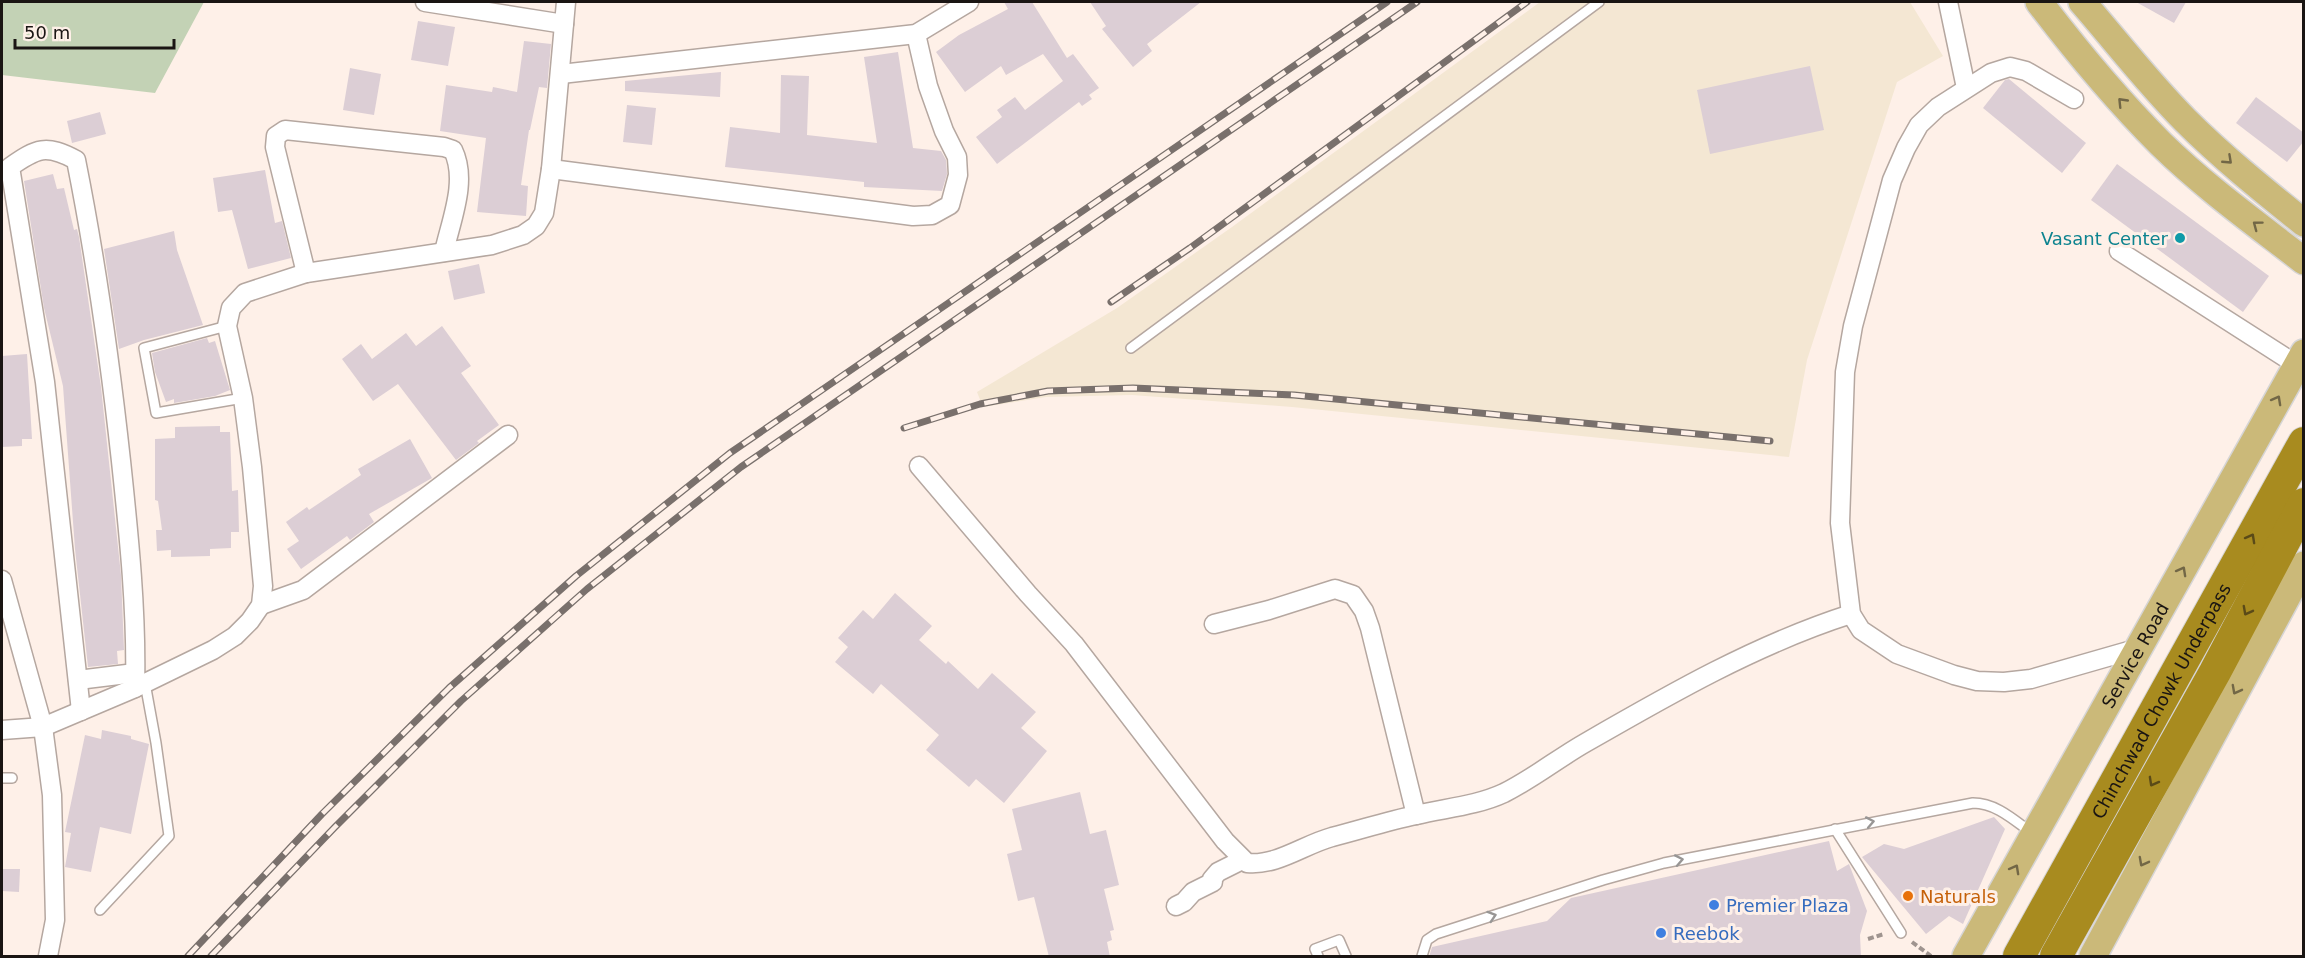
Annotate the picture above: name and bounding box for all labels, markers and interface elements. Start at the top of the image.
scale bar [15,12,174,50]
text: 50 m [24,22,70,43]
one-way arrow [2118,99,2129,110]
one-way arrow [2221,153,2232,164]
one-way arrow [2253,221,2264,232]
place label: Vasant Center [2041,228,2169,249]
marker: Vasant Center [2173,231,2187,245]
one-way arrow [2270,396,2281,406]
one-way arrow [2244,534,2255,544]
one-way arrow [2175,566,2186,577]
street label: Chinchwad Chowk Underpass [2087,579,2235,822]
street label: Service Road [2097,599,2173,711]
one-way arrow [2243,605,2254,615]
one-way arrow [2232,684,2243,695]
one-way arrow [2149,776,2160,786]
one-way arrow [1865,816,1875,829]
one-way arrow [1673,855,1683,868]
one-way arrow [2139,856,2150,866]
one-way arrow [2008,865,2019,875]
place label: Naturals [1920,886,1996,907]
marker: Naturals [1901,889,1915,903]
place label: Premier Plaza [1726,895,1849,916]
marker: Premier Plaza [1707,898,1721,912]
one-way arrow [1486,911,1497,923]
place label: Reebok [1673,923,1740,944]
marker: Reebok [1654,926,1668,940]

